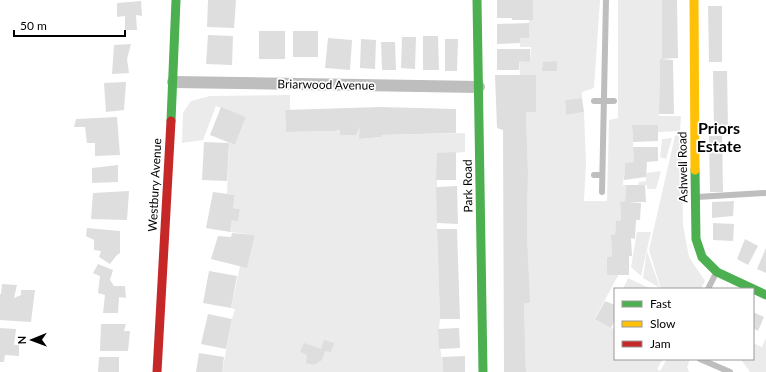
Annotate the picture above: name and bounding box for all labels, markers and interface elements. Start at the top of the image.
scale bar [14,12,125,38]
text: 50 m [20,18,47,33]
street label: Briarwood Avenue [277,76,375,93]
district label: Priors Estate [697,118,742,155]
street label: Ashwell Road [674,131,691,203]
street label: Westbury Avenue [145,138,164,232]
street label: Park Road [460,159,475,213]
legend [614,288,754,360]
text: Fast [650,296,672,311]
text: Slow [650,316,676,331]
north arrow [12,320,52,360]
text: N [15,336,28,345]
text: Jam [650,336,671,351]

